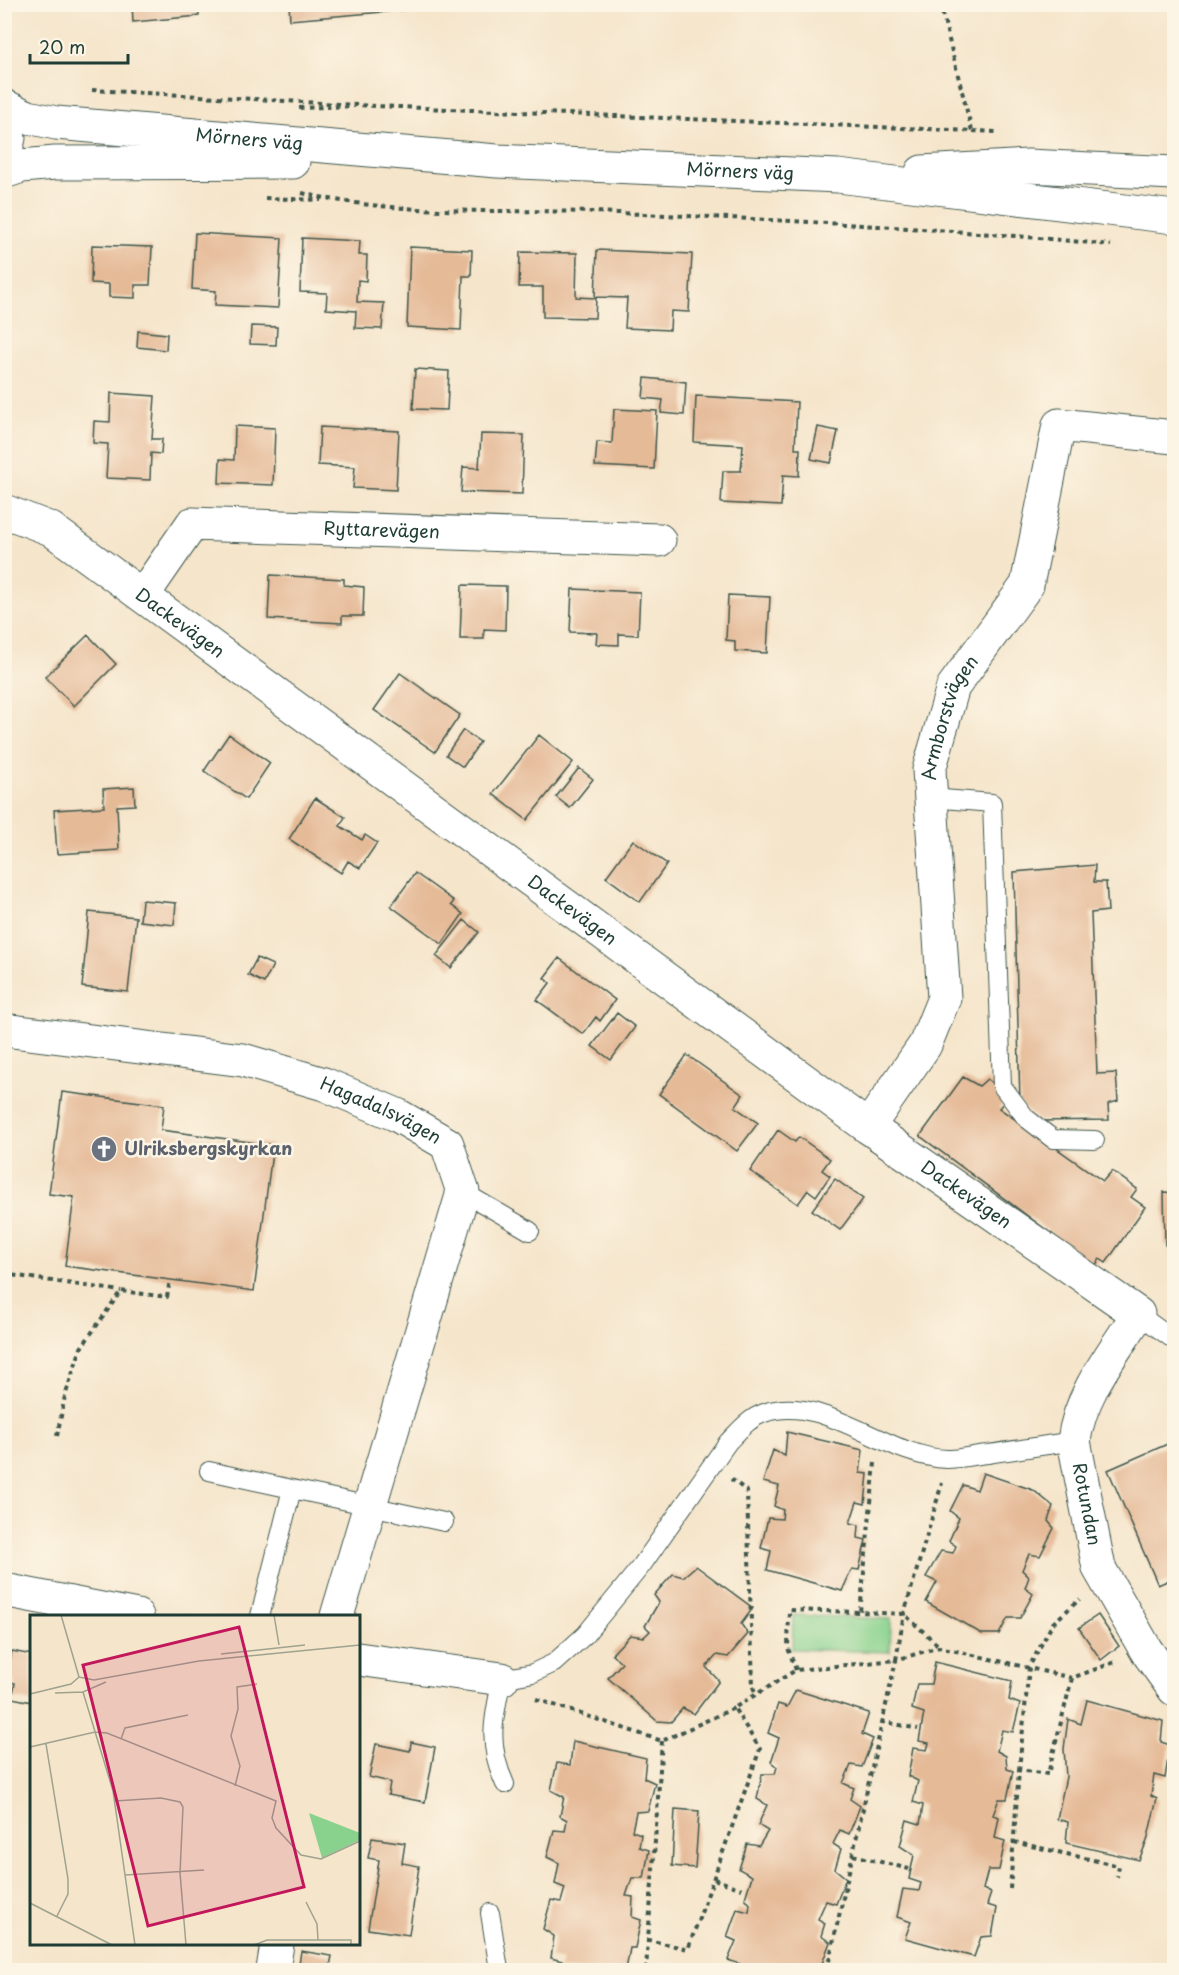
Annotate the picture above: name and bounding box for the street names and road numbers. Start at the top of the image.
street label: Mörners väg [195,120,304,156]
street label: Mörners väg [686,154,795,186]
street label: Ryttarevägen [323,514,440,544]
street label: Dackevägen [131,580,231,664]
street label: Armborstvägen [914,649,984,782]
street label: Dackevägen [523,867,623,951]
street label: Hagadalsvägen [317,1069,447,1150]
street label: Dackevägen [916,1153,1018,1234]
street label: Rotundan [1067,1460,1109,1547]

